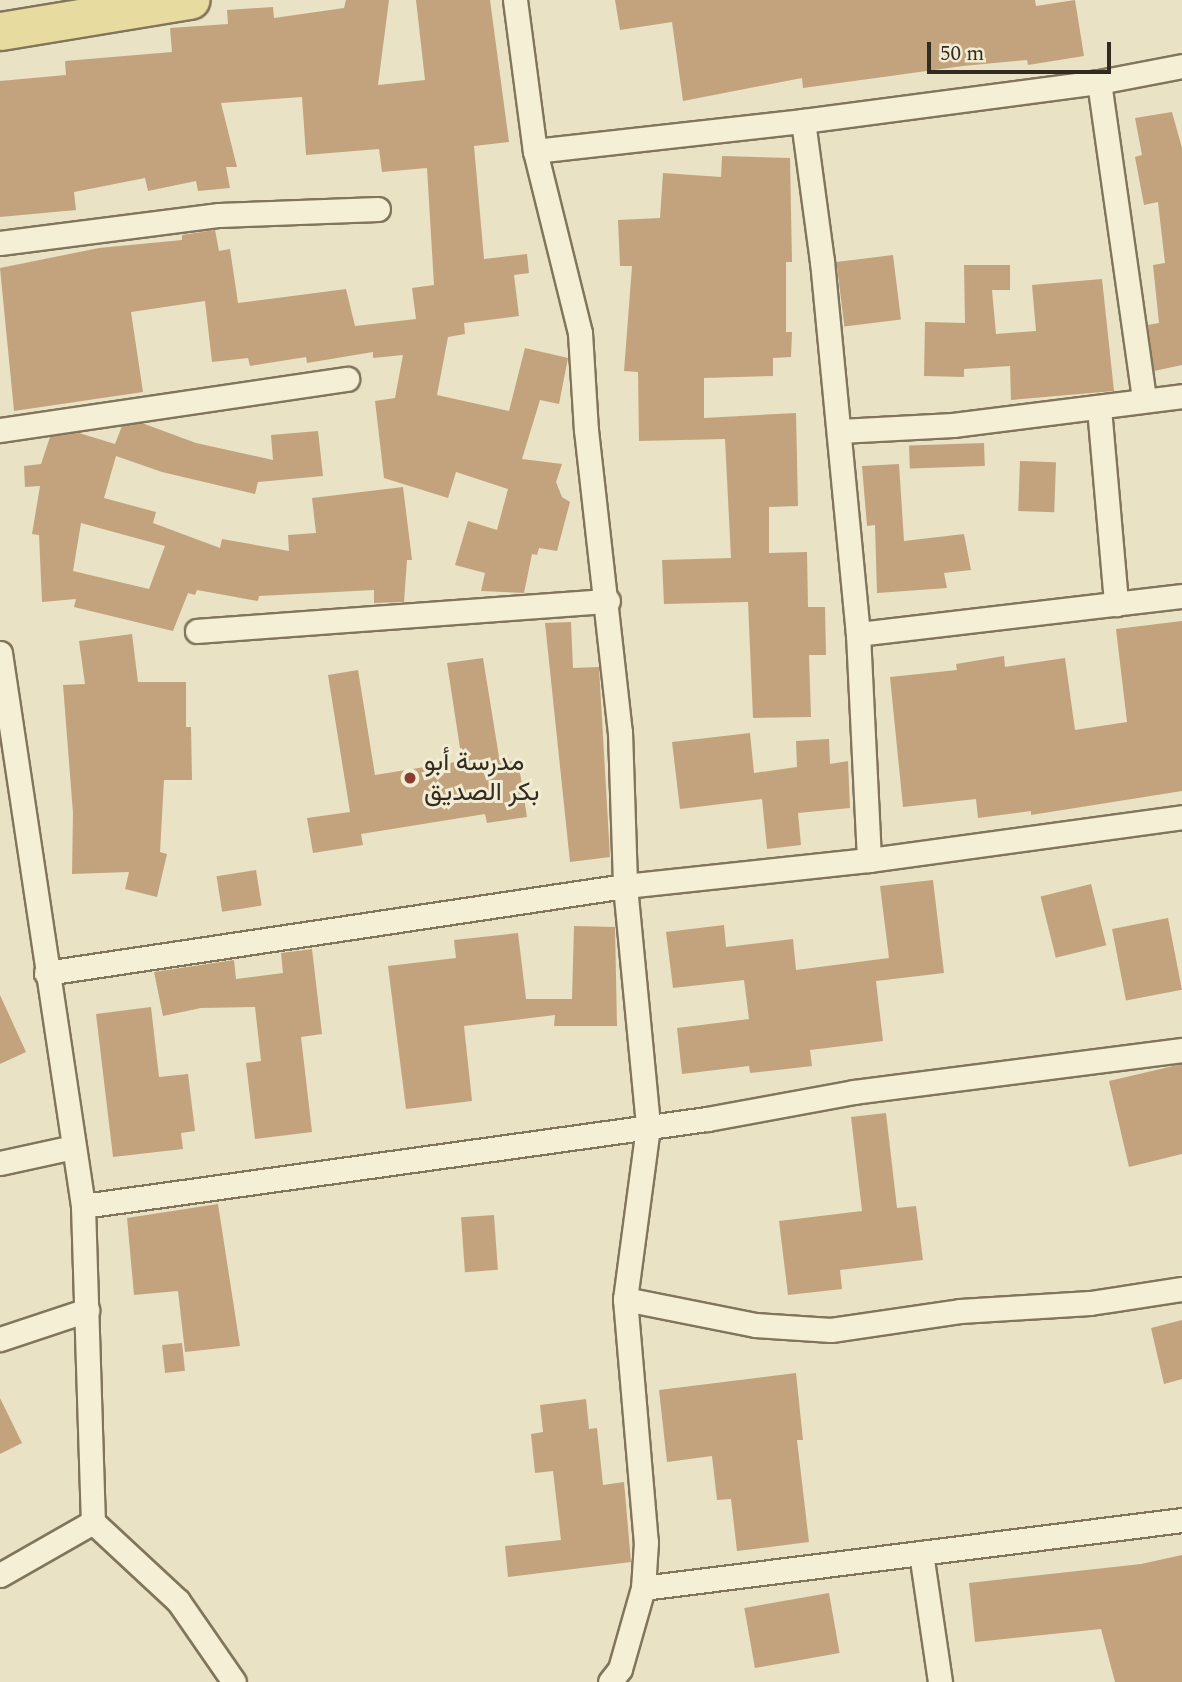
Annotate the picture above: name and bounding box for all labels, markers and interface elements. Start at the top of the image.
scale bar [930,28,1114,72]
text: 50 m [940,38,984,70]
place label: مدرسة أبو بكر الصديق [424,747,539,808]
marker: مدرسة أبو بكر الصديق [402,770,418,786]

